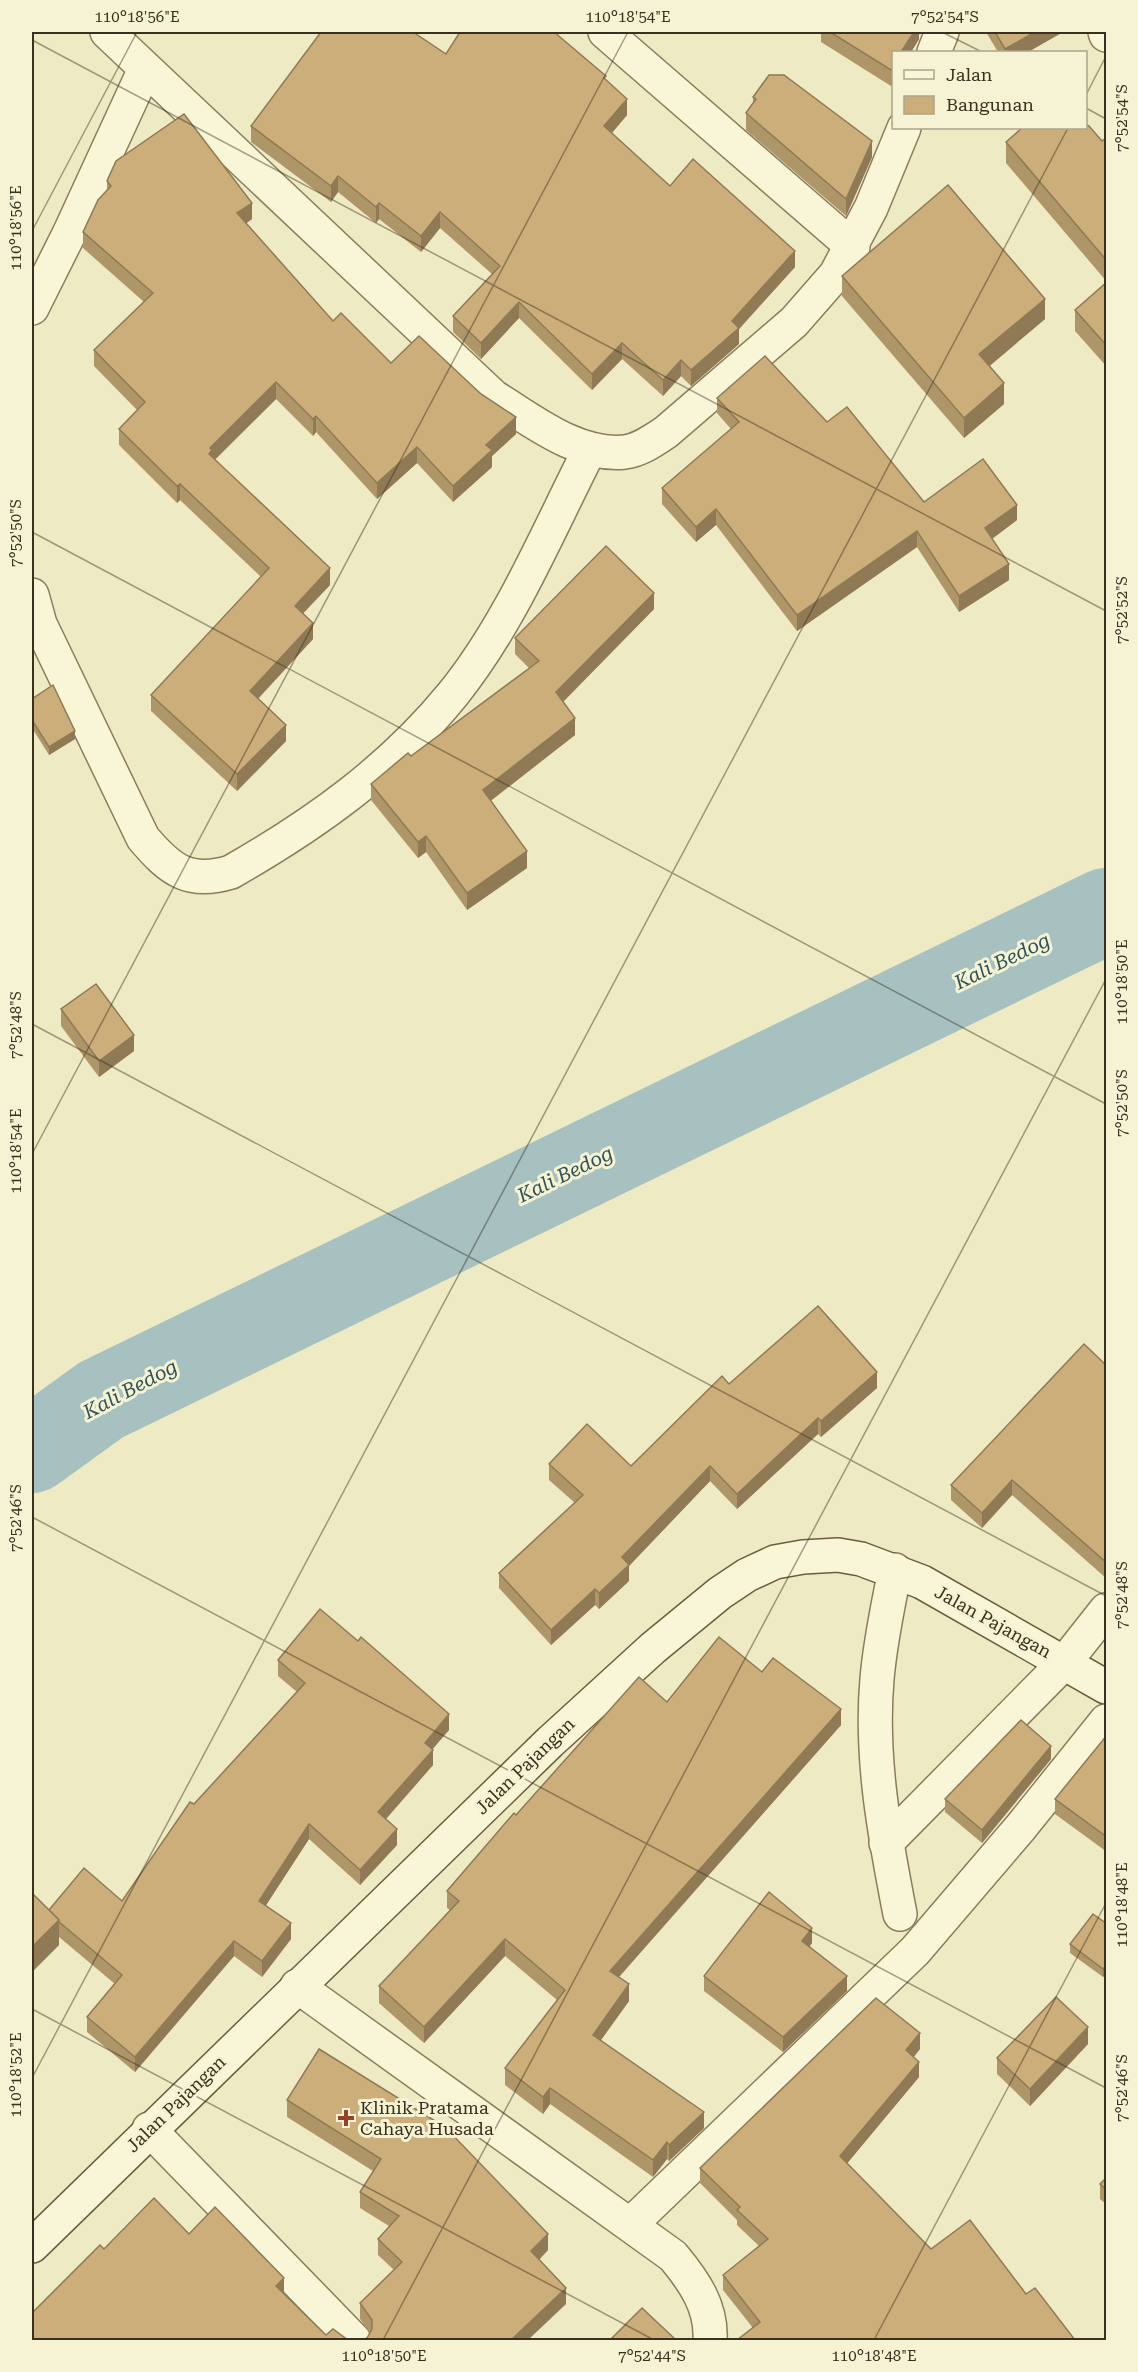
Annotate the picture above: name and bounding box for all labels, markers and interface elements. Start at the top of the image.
text: 110°18'56"E [94,8,180,26]
text: 110°18'54"E [585,8,671,26]
text: 7°52'54"S [911,8,979,26]
legend [892,51,1087,129]
text: Jalan [946,64,993,85]
text: 7°52'54"S [1113,84,1131,152]
text: Bangunan [946,94,1034,115]
text: 110°18'56"E [7,185,25,271]
text: 7°52'50"S [7,499,25,567]
text: 7°52'52"S [1113,576,1131,644]
water label: Kali Bedog [949,928,1054,995]
text: 110°18'50"E [1113,939,1131,1025]
text: 7°52'48"S [7,991,25,1059]
text: 7°52'50"S [1113,1069,1131,1137]
text: 110°18'54"E [7,1108,25,1194]
water label: Kali Bedog [512,1141,617,1208]
water label: Kali Bedog [78,1354,181,1424]
text: 7°52'46"S [7,1484,25,1552]
text: 7°52'48"S [1113,1561,1131,1629]
street label: Jalan Pajangan [931,1581,1055,1662]
street label: Jalan Pajangan [471,1713,579,1818]
text: 110°18'48"E [1113,1862,1131,1948]
text: 110°18'52"E [7,2032,25,2118]
street label: Jalan Pajangan [122,2051,230,2156]
text: 7°52'46"S [1113,2054,1131,2122]
place label: Klinik Pratama Cahaya Husada [360,2097,494,2139]
marker: Klinik Pratama Cahaya Husada [337,2109,355,2127]
text: 110°18'50"E [341,2347,427,2365]
text: 7°52'44"S [618,2347,686,2365]
text: 110°18'48"E [831,2347,917,2365]

